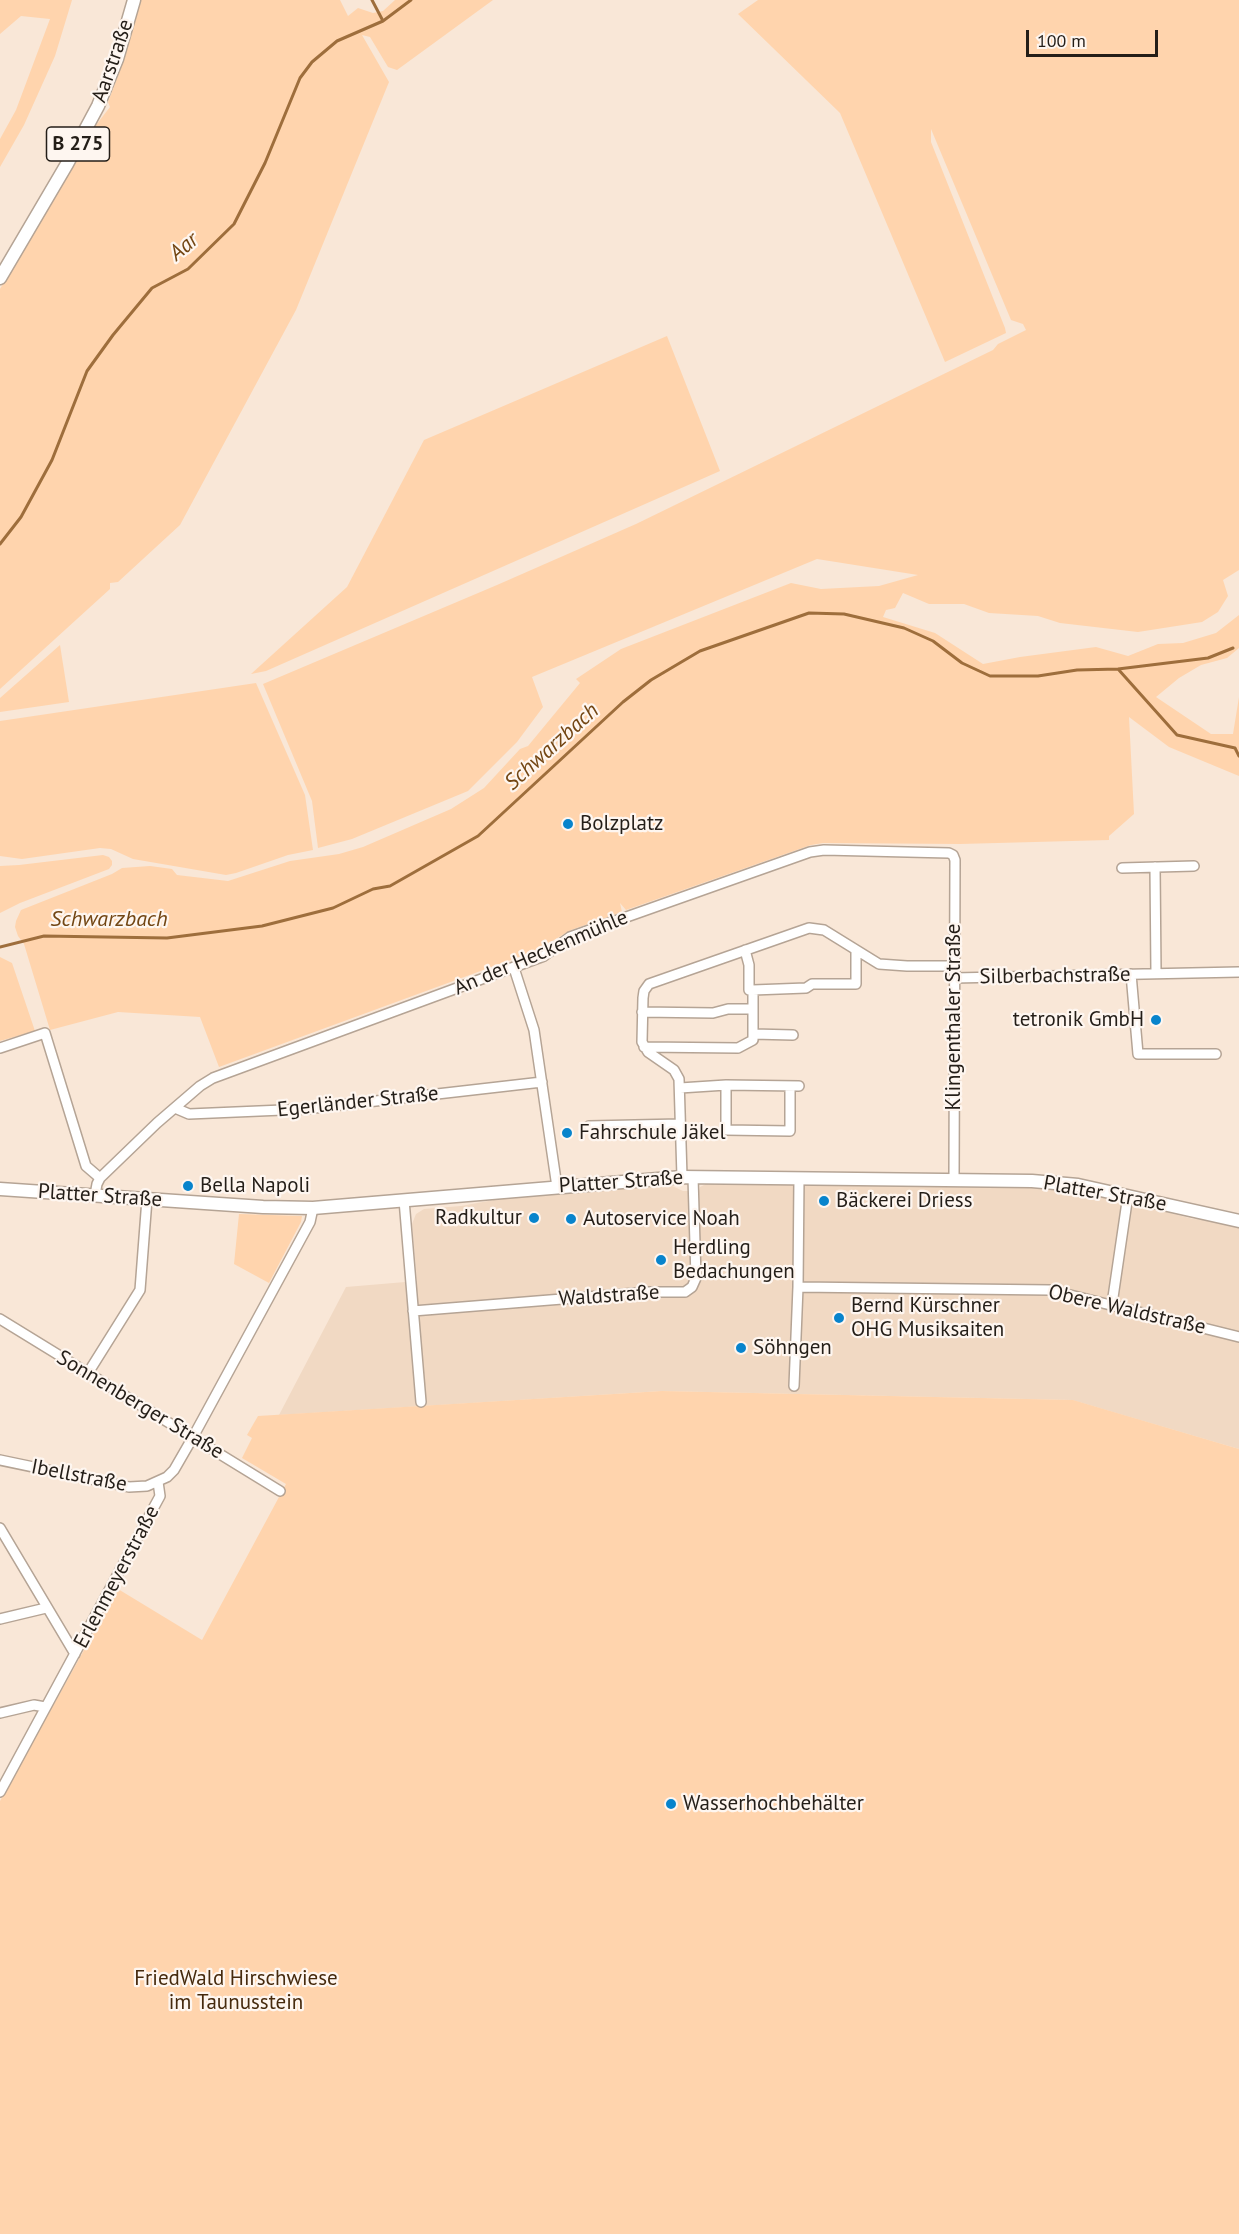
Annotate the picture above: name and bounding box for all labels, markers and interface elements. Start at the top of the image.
street label: Aarstraße [87,16,139,106]
scale bar [1029,18,1161,56]
text: 100 m [1037,29,1086,52]
road number: B 275 [46,127,110,161]
water label: Aar [164,227,204,267]
water label: Schwarzbach [500,698,604,796]
place label: Bolzplatz [580,811,663,837]
marker: Bolzplatz [561,817,575,831]
street label: An der Heckenmühle [450,905,632,1001]
water label: Schwarzbach [50,907,168,933]
street label: Klingenthaler Straße [941,924,967,1110]
street label: Silberbachstraße [979,962,1131,990]
place label: tetronik GmbH [1013,1007,1144,1033]
marker: tetronik GmbH [1149,1013,1163,1027]
street label: Egerländer Straße [276,1081,440,1123]
place label: Fahrschule Jäkel [579,1120,726,1146]
marker: Fahrschule Jäkel [560,1126,574,1140]
street label: Platter Straße [558,1165,684,1199]
street label: Platter Straße [1041,1171,1169,1217]
place label: Bella Napoli [200,1173,310,1199]
street label: Platter Straße [37,1179,163,1213]
marker: Bella Napoli [181,1179,195,1193]
place label: Bäckerei Driess [836,1188,973,1214]
marker: Bäckerei Driess [817,1194,831,1208]
place label: Radkultur [435,1205,522,1231]
place label: Autoservice Noah [583,1206,740,1232]
marker: Radkultur [527,1211,541,1225]
marker: Autoservice Noah [564,1212,578,1226]
place label: Herdling Bedachungen [673,1235,795,1285]
marker: Herdling Bedachungen [654,1253,668,1267]
street label: Waldstraße [558,1280,660,1312]
street label: Obere Waldstraße [1046,1280,1208,1340]
place label: Bernd Kürschner OHG Musiksaiten [851,1293,1004,1343]
marker: Bernd Kürschner OHG Musiksaiten [832,1311,846,1325]
place label: Söhngen [753,1335,832,1361]
marker: Söhngen [734,1341,748,1355]
street label: Sonnenberger Straße [52,1345,228,1465]
street label: Ibellstraße [29,1454,129,1498]
street label: Erlenmeyerstraße [69,1501,165,1653]
place label: Wasserhochbehälter [683,1791,864,1817]
marker: Wasserhochbehälter [664,1797,678,1811]
park label: FriedWald Hirschwiese im Taunusstein [134,1966,338,2016]

